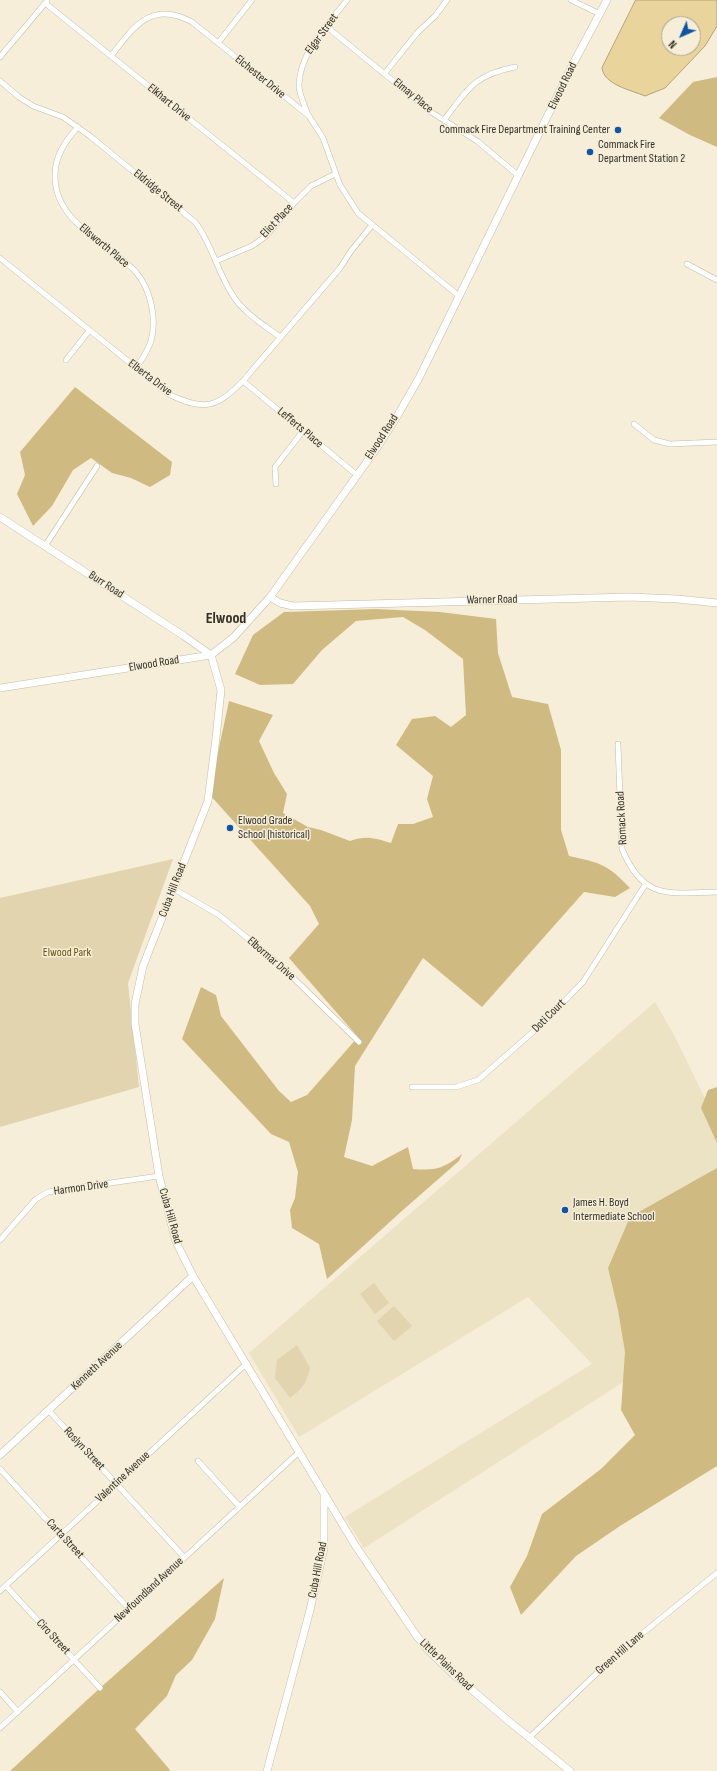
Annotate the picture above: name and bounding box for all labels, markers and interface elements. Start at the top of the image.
street label: Elgar Street [302,11,342,57]
north arrow [661,16,701,56]
text: N [666,37,680,51]
street label: Elchester Drive [232,52,288,102]
street label: Elwood Road [545,60,581,112]
street label: Elmay Place [390,75,436,117]
street label: Elkhart Drive [144,81,194,125]
place label: Commack Fire Department Training Center [439,123,610,137]
marker: Commack Fire Department Training Center [613,125,623,135]
place label: Commack Fire Department Station 2 [598,138,685,166]
marker: Commack Fire Department Station 2 [585,147,595,157]
street label: Eldridge Street [130,167,186,215]
street label: Eliot Place [258,201,296,241]
street label: Ellsworth Place [76,221,132,271]
street label: Elberta Drive [125,357,175,399]
street label: Lefferts Place [274,405,326,451]
street label: Elwood Road [362,412,402,462]
street label: Burr Road [86,568,126,602]
street label: Warner Road [466,592,518,608]
district label: Elwood [206,609,246,629]
street label: Elwood Road [128,653,180,675]
street label: Romack Road [613,791,631,845]
place label: Elwood Grade School (historical) [238,814,310,842]
marker: Elwood Grade School (historical) [225,823,235,833]
street label: Cuba Hill Road [156,861,190,919]
street label: Elbormar Drive [244,934,298,984]
park label: Elwood Park [43,946,91,960]
street label: Doti Court [529,996,569,1036]
street label: Harmon Drive [53,1177,109,1199]
street label: Cuba Hill Road [155,1187,185,1245]
place label: James H. Boyd Intermediate School [573,1196,654,1224]
marker: James H. Boyd Intermediate School [560,1205,570,1215]
street label: Kenneth Avenue [68,1339,126,1393]
street label: Roslyn Street [60,1424,108,1474]
street label: Valentine Avenue [93,1448,153,1506]
street label: Carta Street [43,1516,87,1562]
street label: Cuba Hill Road [305,1541,331,1599]
street label: Newfoundland Avenue [111,1554,187,1626]
street label: Ciro Street [33,1616,73,1658]
street label: Green Hill Lane [593,1628,647,1678]
street label: Little Plains Road [416,1636,476,1694]

